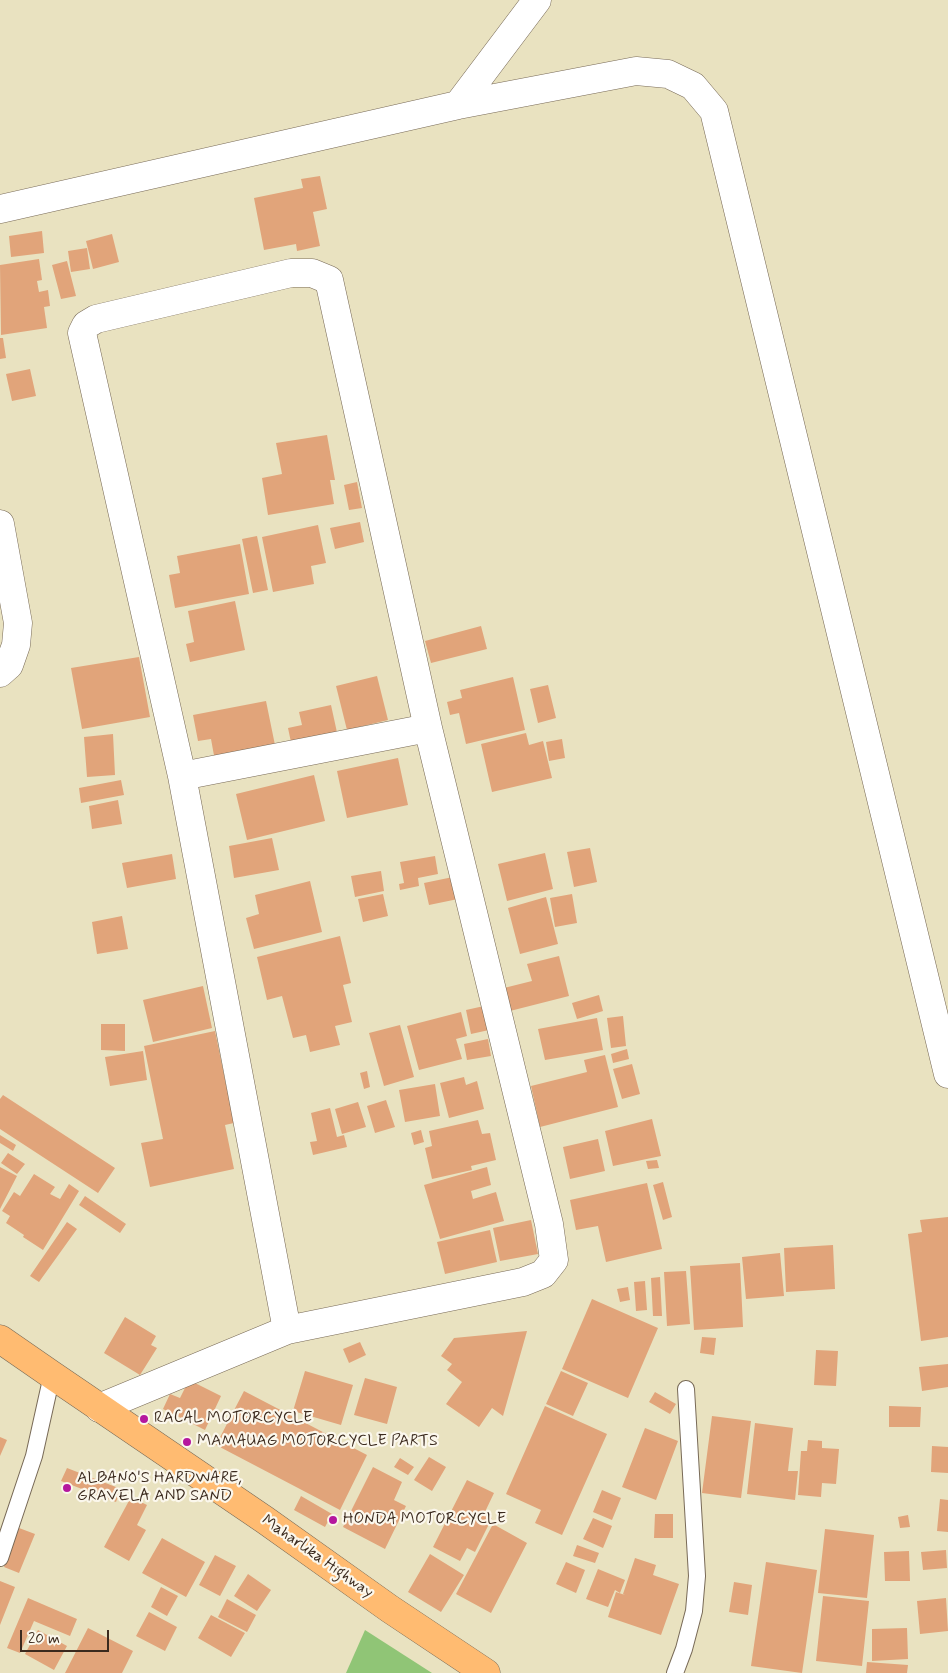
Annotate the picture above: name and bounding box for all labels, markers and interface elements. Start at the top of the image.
place label: RACAL MOTORCYCLE [154,1409,312,1429]
marker: RACAL MOTORCYCLE [138,1413,150,1425]
place label: MAMAUAG MOTORCYCLE PARTS [197,1432,438,1452]
marker: MAMAUAG MOTORCYCLE PARTS [181,1436,193,1448]
place label: ALBANO'S HARDWARE, GRAVELA AND SAND [77,1469,242,1507]
marker: ALBANO'S HARDWARE, GRAVELA AND SAND [61,1482,73,1494]
place label: HONDA MOTORCYCLE [343,1510,506,1530]
street label: Maharlika Highway [257,1511,377,1603]
marker: HONDA MOTORCYCLE [327,1514,339,1526]
scale bar [22,1620,111,1652]
text: 20 m [28,1629,60,1649]

